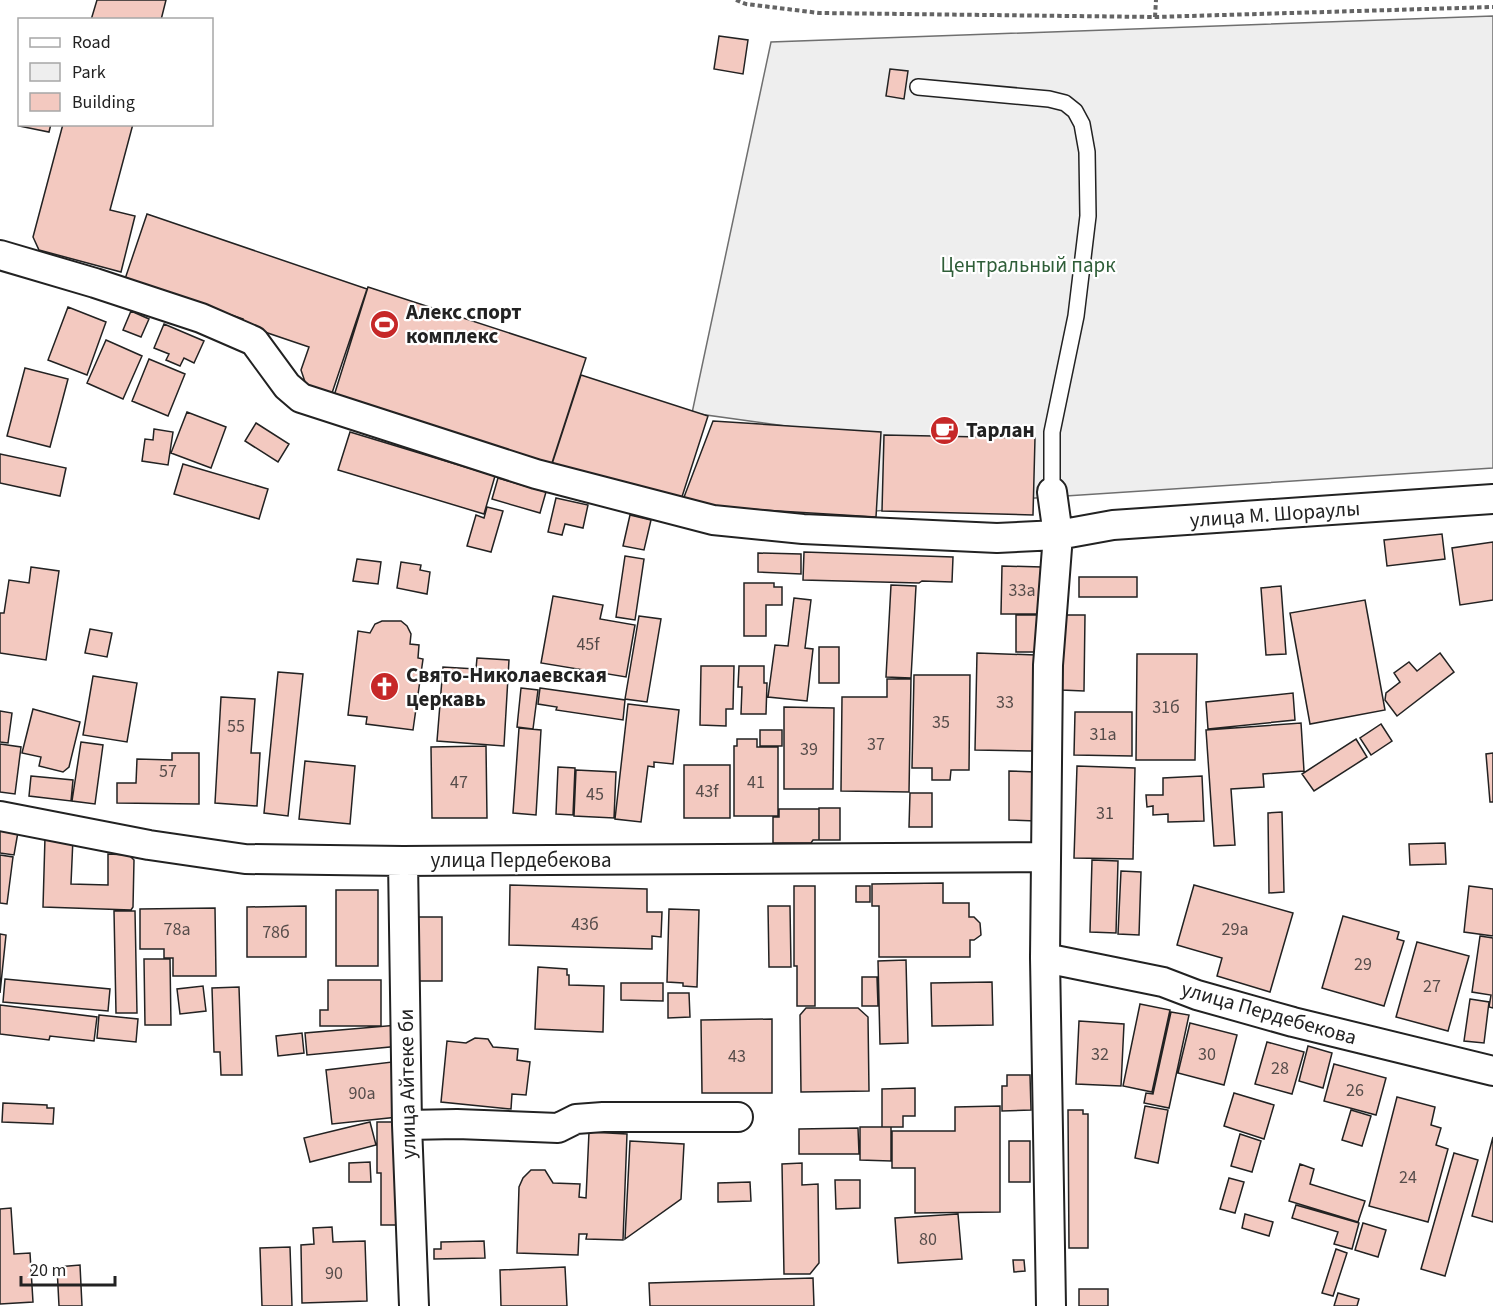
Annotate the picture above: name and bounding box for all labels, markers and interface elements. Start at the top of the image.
legend [18,18,213,126]
text: Road [72,30,111,55]
text: Park [72,60,106,85]
text: Building [72,90,135,115]
park label: Центральный парк [940,250,1116,280]
place label: Алекс спорт комплекс [405,297,522,351]
sports icon: Алекс спорт комплекс [369,308,401,340]
cafe icon: Тарлан [929,414,961,446]
place label: Тарлан [966,415,1035,445]
street label: улица М. Шораулы [1189,493,1361,535]
house number: 33а [1009,578,1035,603]
house number: 45f [576,632,600,657]
place label: Свято-Николаевская церкавь [406,660,607,714]
church icon: Свято-Николаевская церкавь [369,671,401,703]
house number: 33 [996,690,1014,715]
house number: 31б [1152,695,1180,720]
house number: 35 [932,710,950,735]
house number: 55 [227,714,245,739]
house number: 31а [1090,722,1116,747]
house number: 37 [867,732,885,757]
house number: 39 [800,737,818,762]
house number: 57 [159,759,177,784]
house number: 47 [450,770,468,795]
house number: 41 [747,770,765,795]
house number: 43f [695,779,719,804]
house number: 45 [586,782,604,807]
house number: 31 [1096,801,1114,826]
street label: улица Пердебекова [431,845,611,875]
house number: 43б [571,912,599,937]
house number: 78а [164,917,190,942]
house number: 29а [1222,917,1248,942]
house number: 78б [262,920,290,945]
house number: 29 [1354,952,1372,977]
street label: улица Пердебекова [1178,974,1360,1052]
house number: 27 [1423,974,1441,999]
street label: улица Айтеке би [391,1009,423,1159]
house number: 32 [1091,1042,1109,1067]
house number: 30 [1198,1042,1216,1067]
house number: 43 [728,1044,746,1069]
house number: 28 [1271,1056,1289,1081]
house number: 26 [1346,1078,1364,1103]
house number: 90а [349,1081,375,1106]
house number: 24 [1399,1165,1417,1190]
house number: 80 [919,1227,937,1252]
scale bar [21,1249,116,1287]
text: 20 m [30,1258,66,1283]
house number: 90 [325,1261,343,1286]

